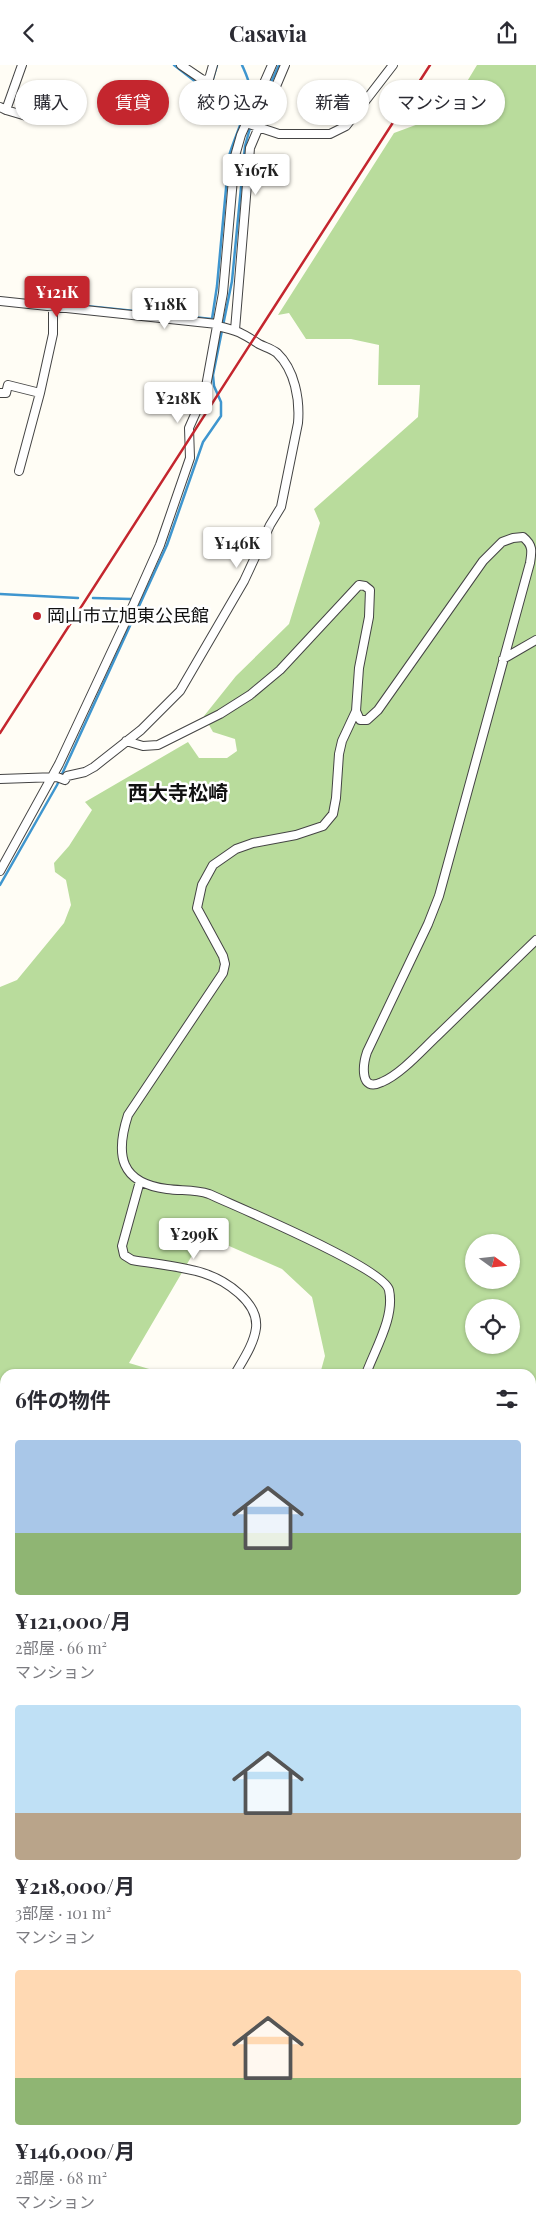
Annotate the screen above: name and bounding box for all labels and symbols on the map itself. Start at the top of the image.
pin: ¥167K [221,153,291,196]
pin: ¥121K [22,275,92,318]
pin: ¥118K [130,287,200,330]
pin: ¥218K [143,381,213,424]
pin: ¥146K [202,527,272,569]
place label: 岡山市立旭東公民館 [47,603,209,627]
marker: 岡山市立旭東公民館 [31,610,43,622]
district label: 西大寺松崎 [128,778,228,805]
pin: ¥299K [159,1217,229,1260]
north arrow [465,1234,520,1289]

